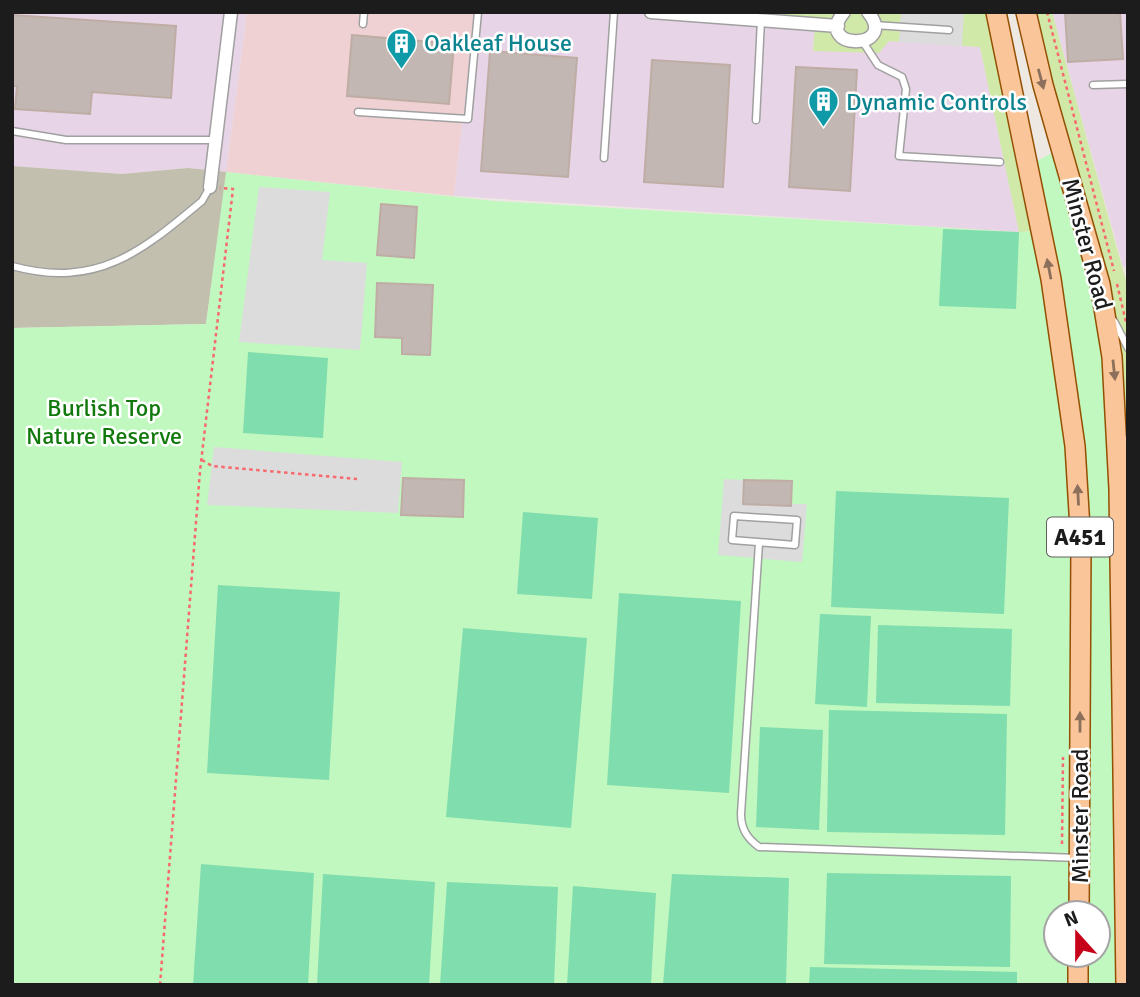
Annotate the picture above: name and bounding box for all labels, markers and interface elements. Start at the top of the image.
building icon: Oakleaf House [384,26,418,70]
place label: Oakleaf House [424,28,572,58]
one-way arrow [1036,68,1047,90]
building icon: Dynamic Controls [806,85,840,129]
place label: Dynamic Controls [846,87,1027,117]
street label: Minster Road [1055,175,1119,313]
one-way arrow [1044,258,1055,280]
one-way arrow [1108,360,1119,382]
park label: Burlish Top Nature Reserve [26,393,182,451]
one-way arrow [1072,484,1083,506]
road number: A451 [1047,517,1113,556]
one-way arrow [1074,711,1086,733]
street label: Minster Road [1065,748,1095,884]
north arrow [1042,899,1112,969]
text: N [1061,905,1082,933]

